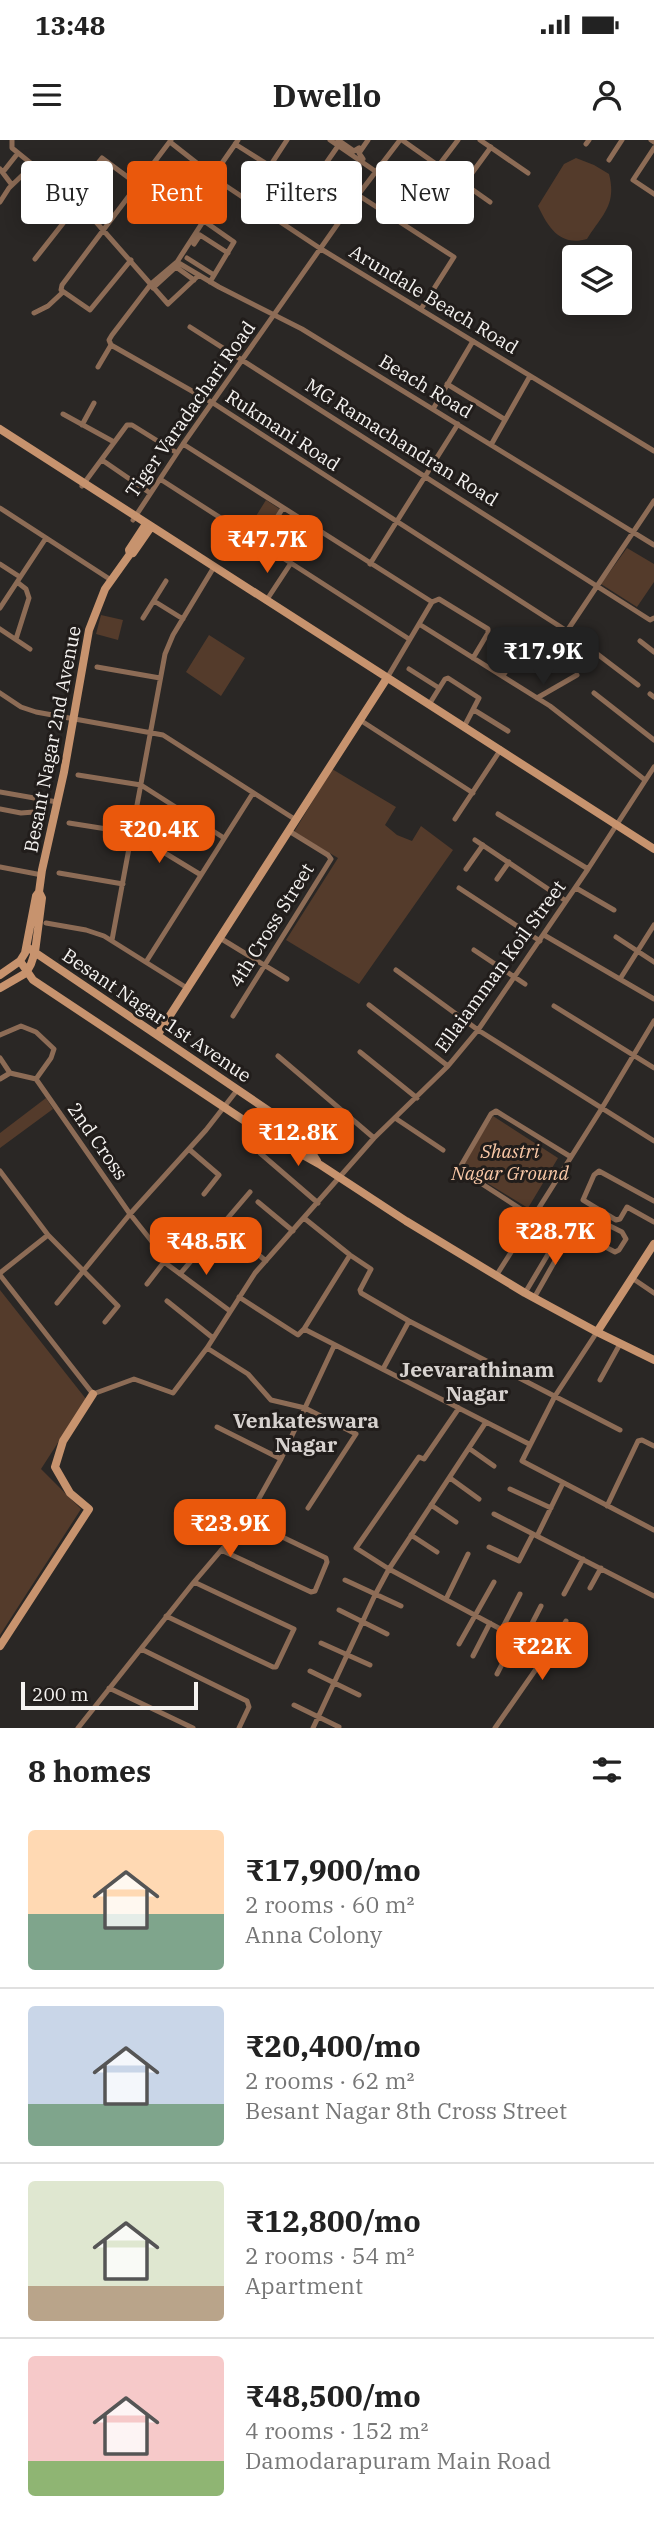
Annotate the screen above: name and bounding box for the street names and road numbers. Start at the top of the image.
street label: Arundale Beach Road [345,239,523,359]
street label: Tiger Varadachari Road [120,316,260,502]
street label: Beach Road [375,349,477,423]
street label: MG Ramachandran Road [301,373,503,511]
street label: Rukmani Road [221,384,345,476]
street label: Besant Nagar 2nd Avenue [18,624,86,854]
street label: 4th Cross Street [223,858,319,991]
street label: Ellaiamman Koil Street [430,875,571,1057]
street label: Besant Nagar 1st Avenue [58,943,256,1087]
street label: 2nd Cross [63,1098,133,1184]

